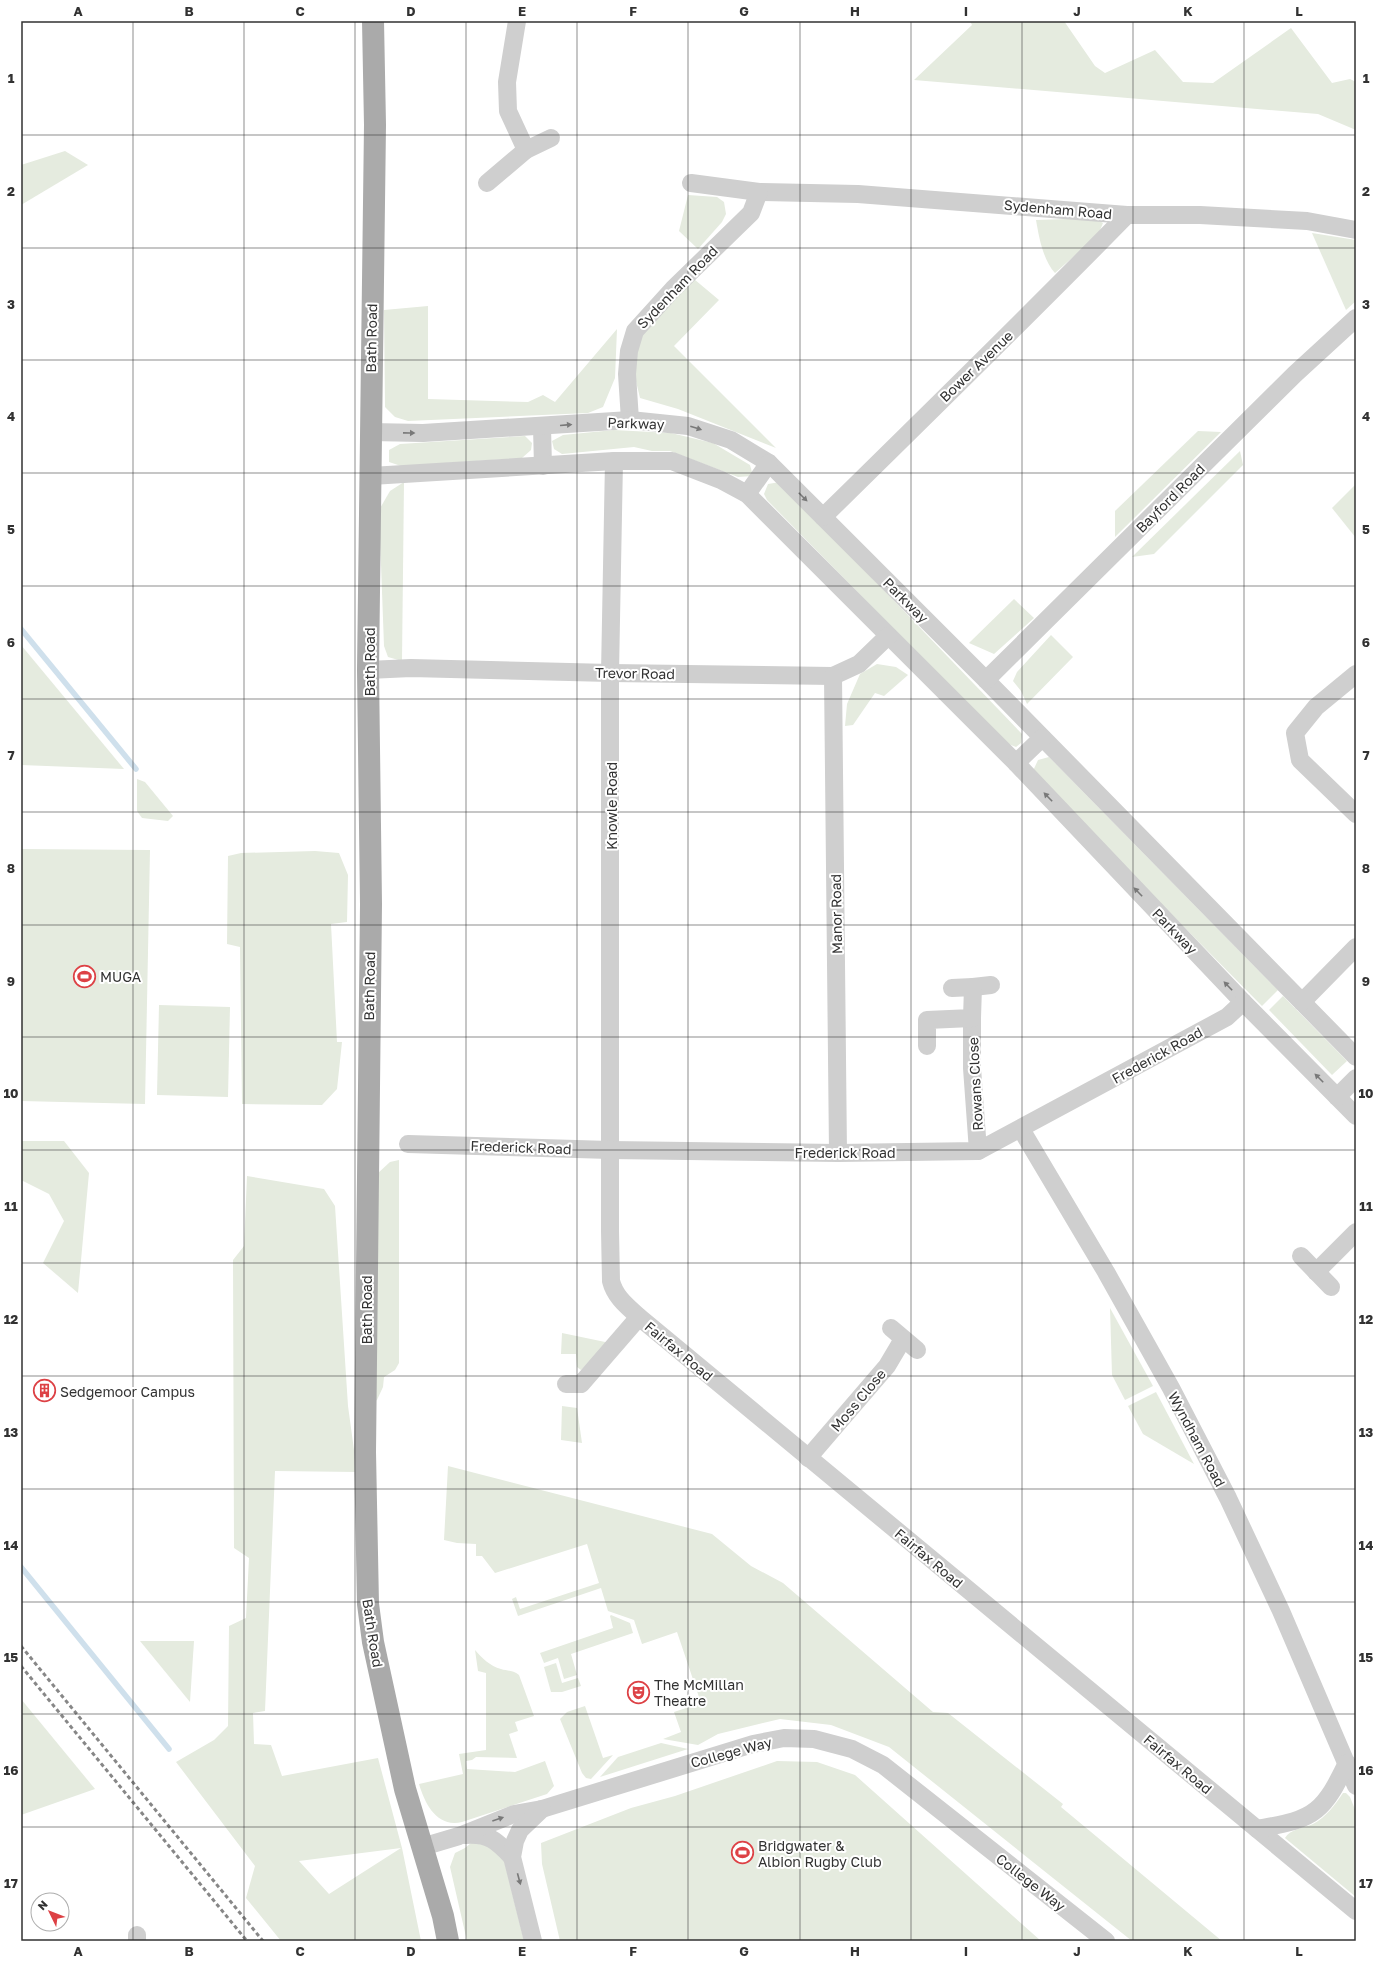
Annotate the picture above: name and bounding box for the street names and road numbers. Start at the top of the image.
street label: Sydenham Road [1003,196,1113,222]
street label: Sydenham Road [633,242,721,332]
street label: Bath Road [362,303,380,373]
street label: Bower Avenue [936,327,1016,405]
street label: Parkway [607,414,665,432]
street label: Bayford Road [1132,460,1208,536]
street label: Parkway [880,574,932,626]
street label: Bath Road [361,627,378,697]
street label: Trevor Road [595,664,675,682]
street label: Knowle Road [603,762,620,850]
street label: Manor Road [827,874,845,954]
street label: Parkway [1149,905,1201,958]
street label: Bath Road [360,951,378,1021]
street label: Frederick Road [1109,1023,1205,1087]
street label: Rowans Close [964,1037,986,1131]
street label: Frederick Road [470,1137,572,1157]
street label: Frederick Road [794,1144,896,1161]
street label: Bath Road [358,1275,375,1345]
street label: Fairfax Road [641,1318,717,1384]
street label: Moss Close [827,1365,889,1435]
street label: Wyndham Road [1165,1389,1229,1489]
street label: Fairfax Road [891,1525,967,1591]
street label: Bath Road [359,1598,387,1668]
street label: Fairfax Road [1140,1731,1216,1797]
street label: College Way [688,1733,774,1771]
street label: College Way [993,1850,1069,1914]

